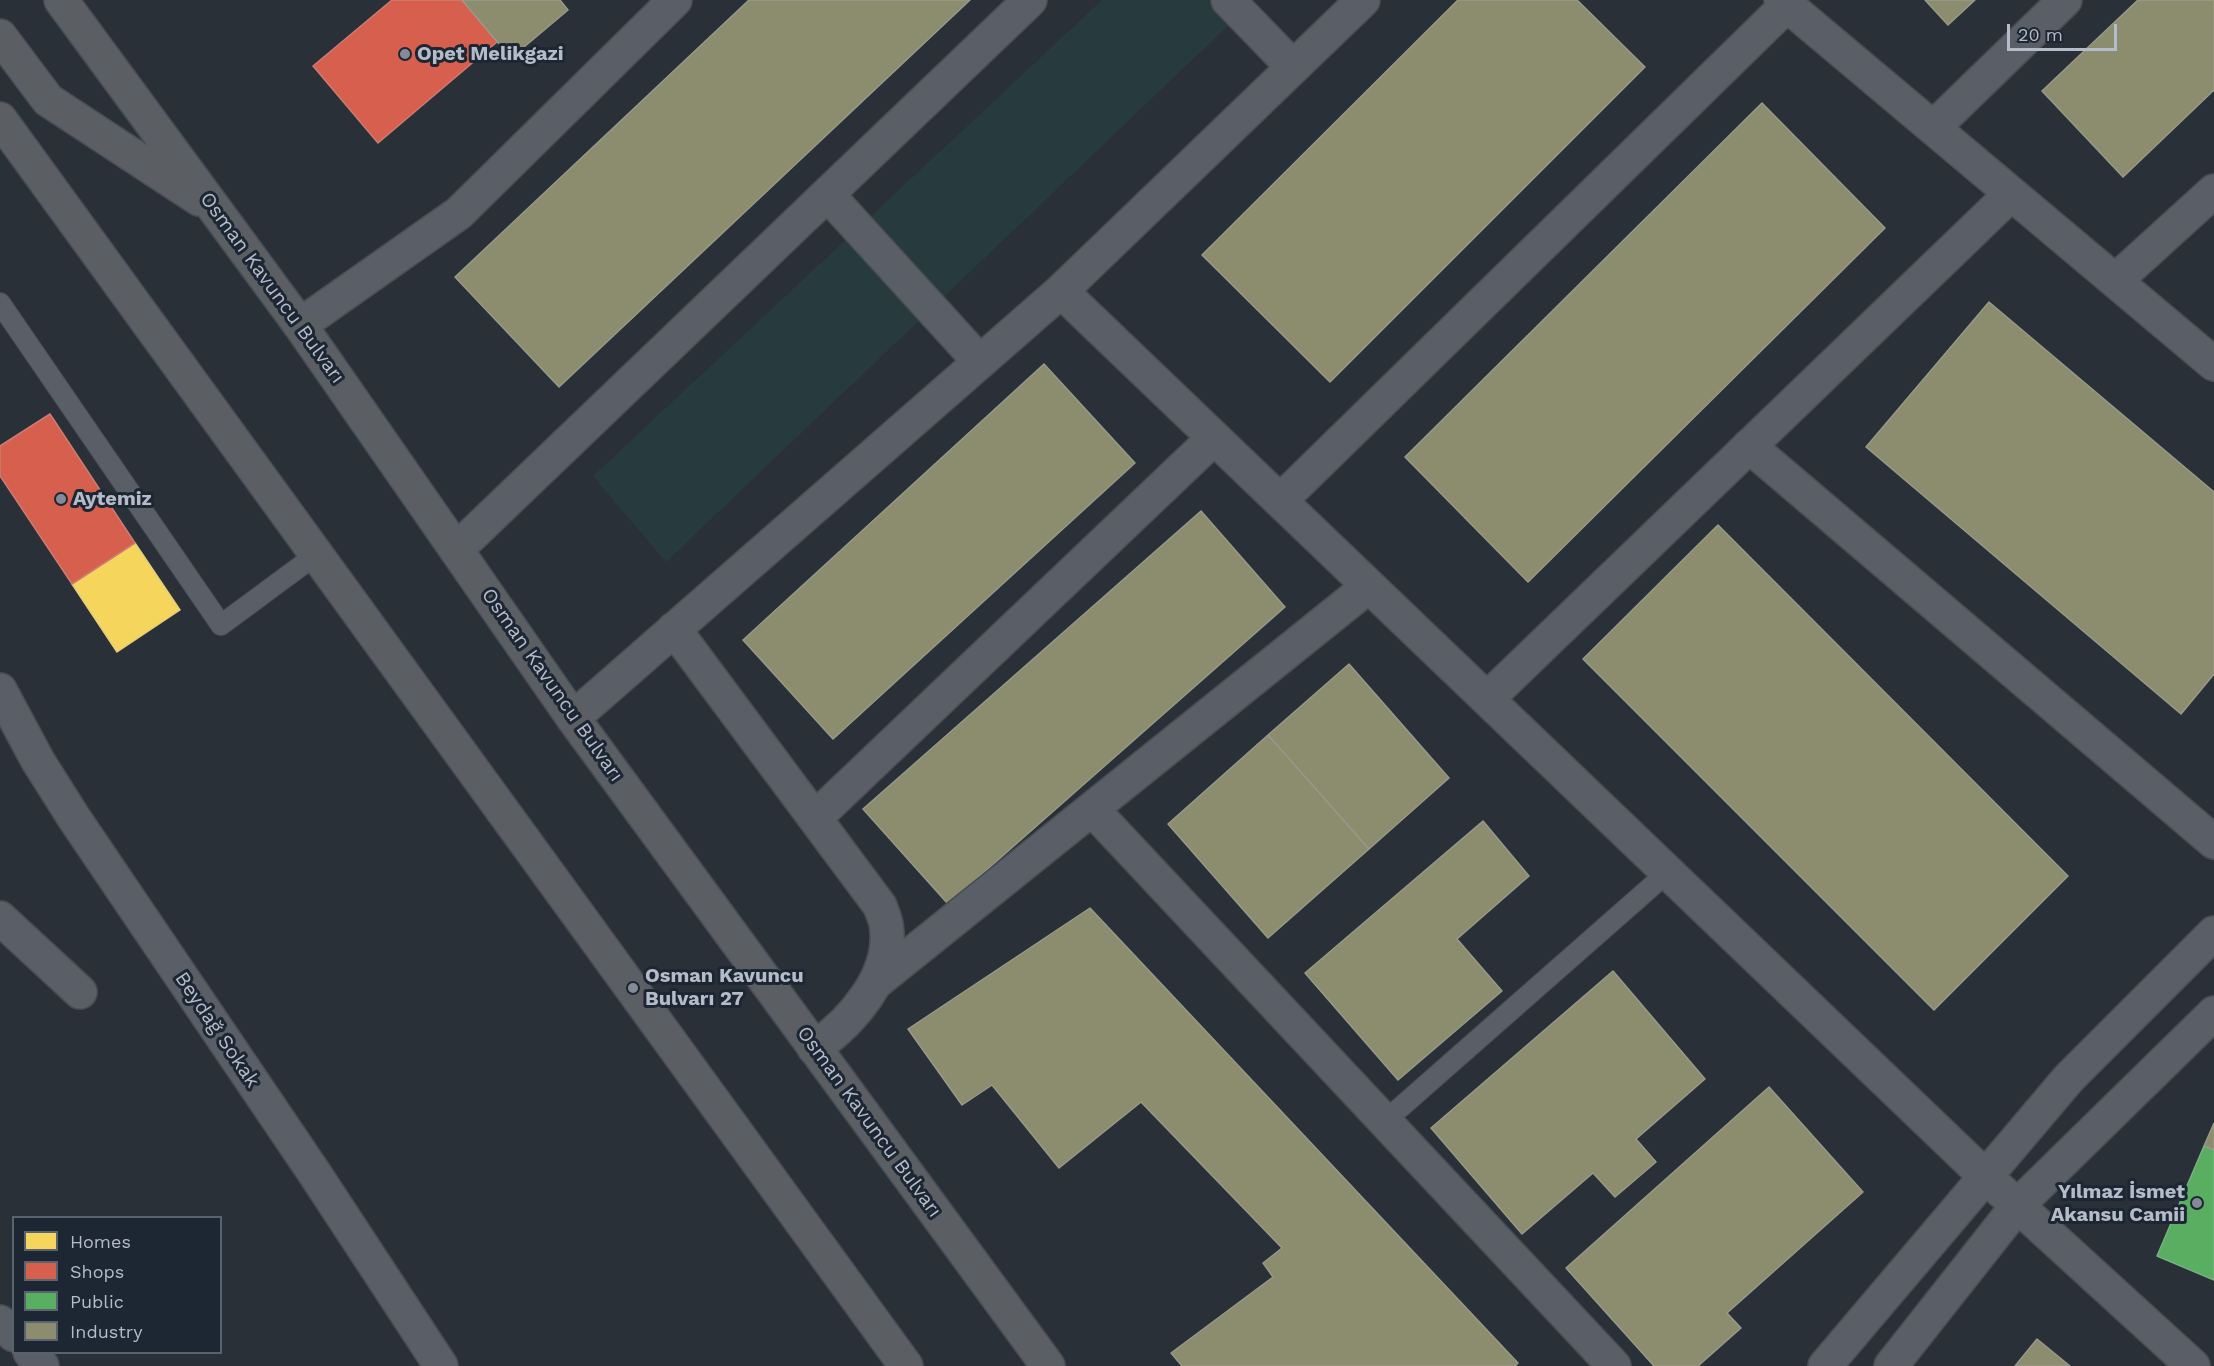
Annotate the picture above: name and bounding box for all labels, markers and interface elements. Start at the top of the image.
scale bar [2010,12,2120,50]
text: 20 m [2018,24,2063,45]
place label: Opet Melikgazi [417,42,564,66]
marker: Opet Melikgazi [398,47,412,61]
street label: Osman Kavuncu Bulvarı [195,188,349,388]
place label: Aytemiz [73,487,152,511]
marker: Aytemiz [54,492,68,506]
street label: Osman Kavuncu Bulvarı [476,584,628,786]
place label: Osman Kavuncu Bulvarı 27 [645,964,804,1011]
street label: Beydağ Sokak [169,968,265,1092]
marker: Osman Kavuncu Bulvarı 27 [626,981,640,995]
street label: Osman Kavuncu Bulvarı [792,1022,946,1222]
place label: Yılmaz İsmet Akansu Camii [2051,1180,2185,1227]
marker: Yılmaz İsmet Akansu Camii [2190,1196,2204,1210]
legend [12,1216,222,1354]
text: Homes [70,1231,131,1252]
text: Shops [70,1261,124,1282]
text: Public [70,1291,124,1312]
text: Industry [70,1321,142,1342]

